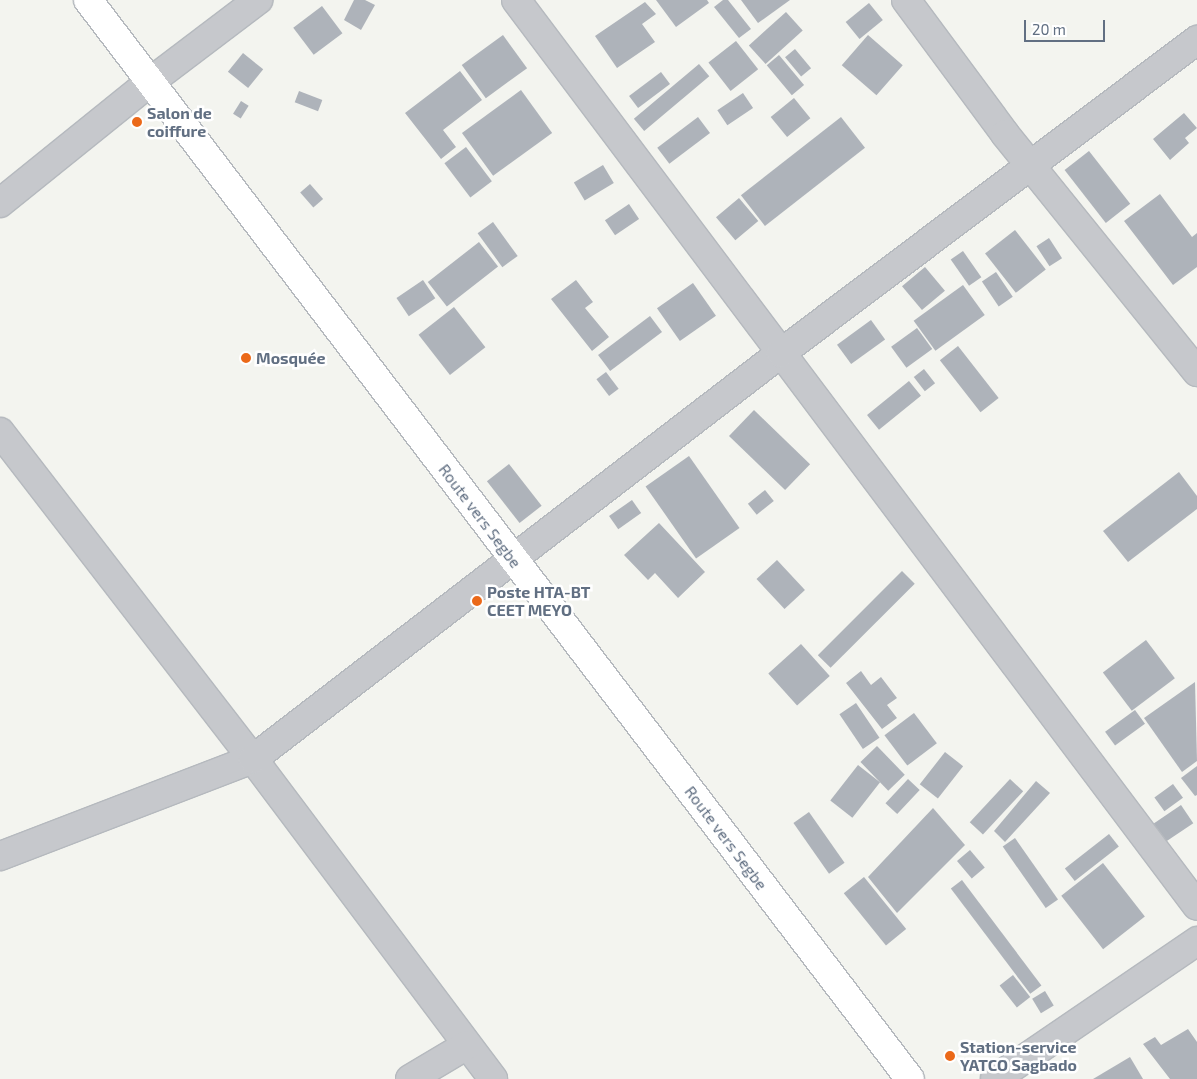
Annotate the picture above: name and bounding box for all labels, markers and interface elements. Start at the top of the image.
scale bar [1027,10,1108,42]
text: 20 m [1032,20,1066,38]
place label: Salon de coiffure [147,103,212,141]
marker: Salon de coiffure [131,116,143,128]
place label: Mosquée [256,348,326,368]
marker: Mosquée [240,352,252,364]
street label: Route vers Segbe [435,460,525,572]
place label: Poste HTA-BT CEET MEYO [487,582,590,620]
marker: Poste HTA-BT CEET MEYO [471,595,483,607]
street label: Route vers Segbe [681,782,771,894]
place label: Station-service YATCO Sagbado [960,1037,1077,1075]
marker: Station-service YATCO Sagbado [944,1050,956,1062]

